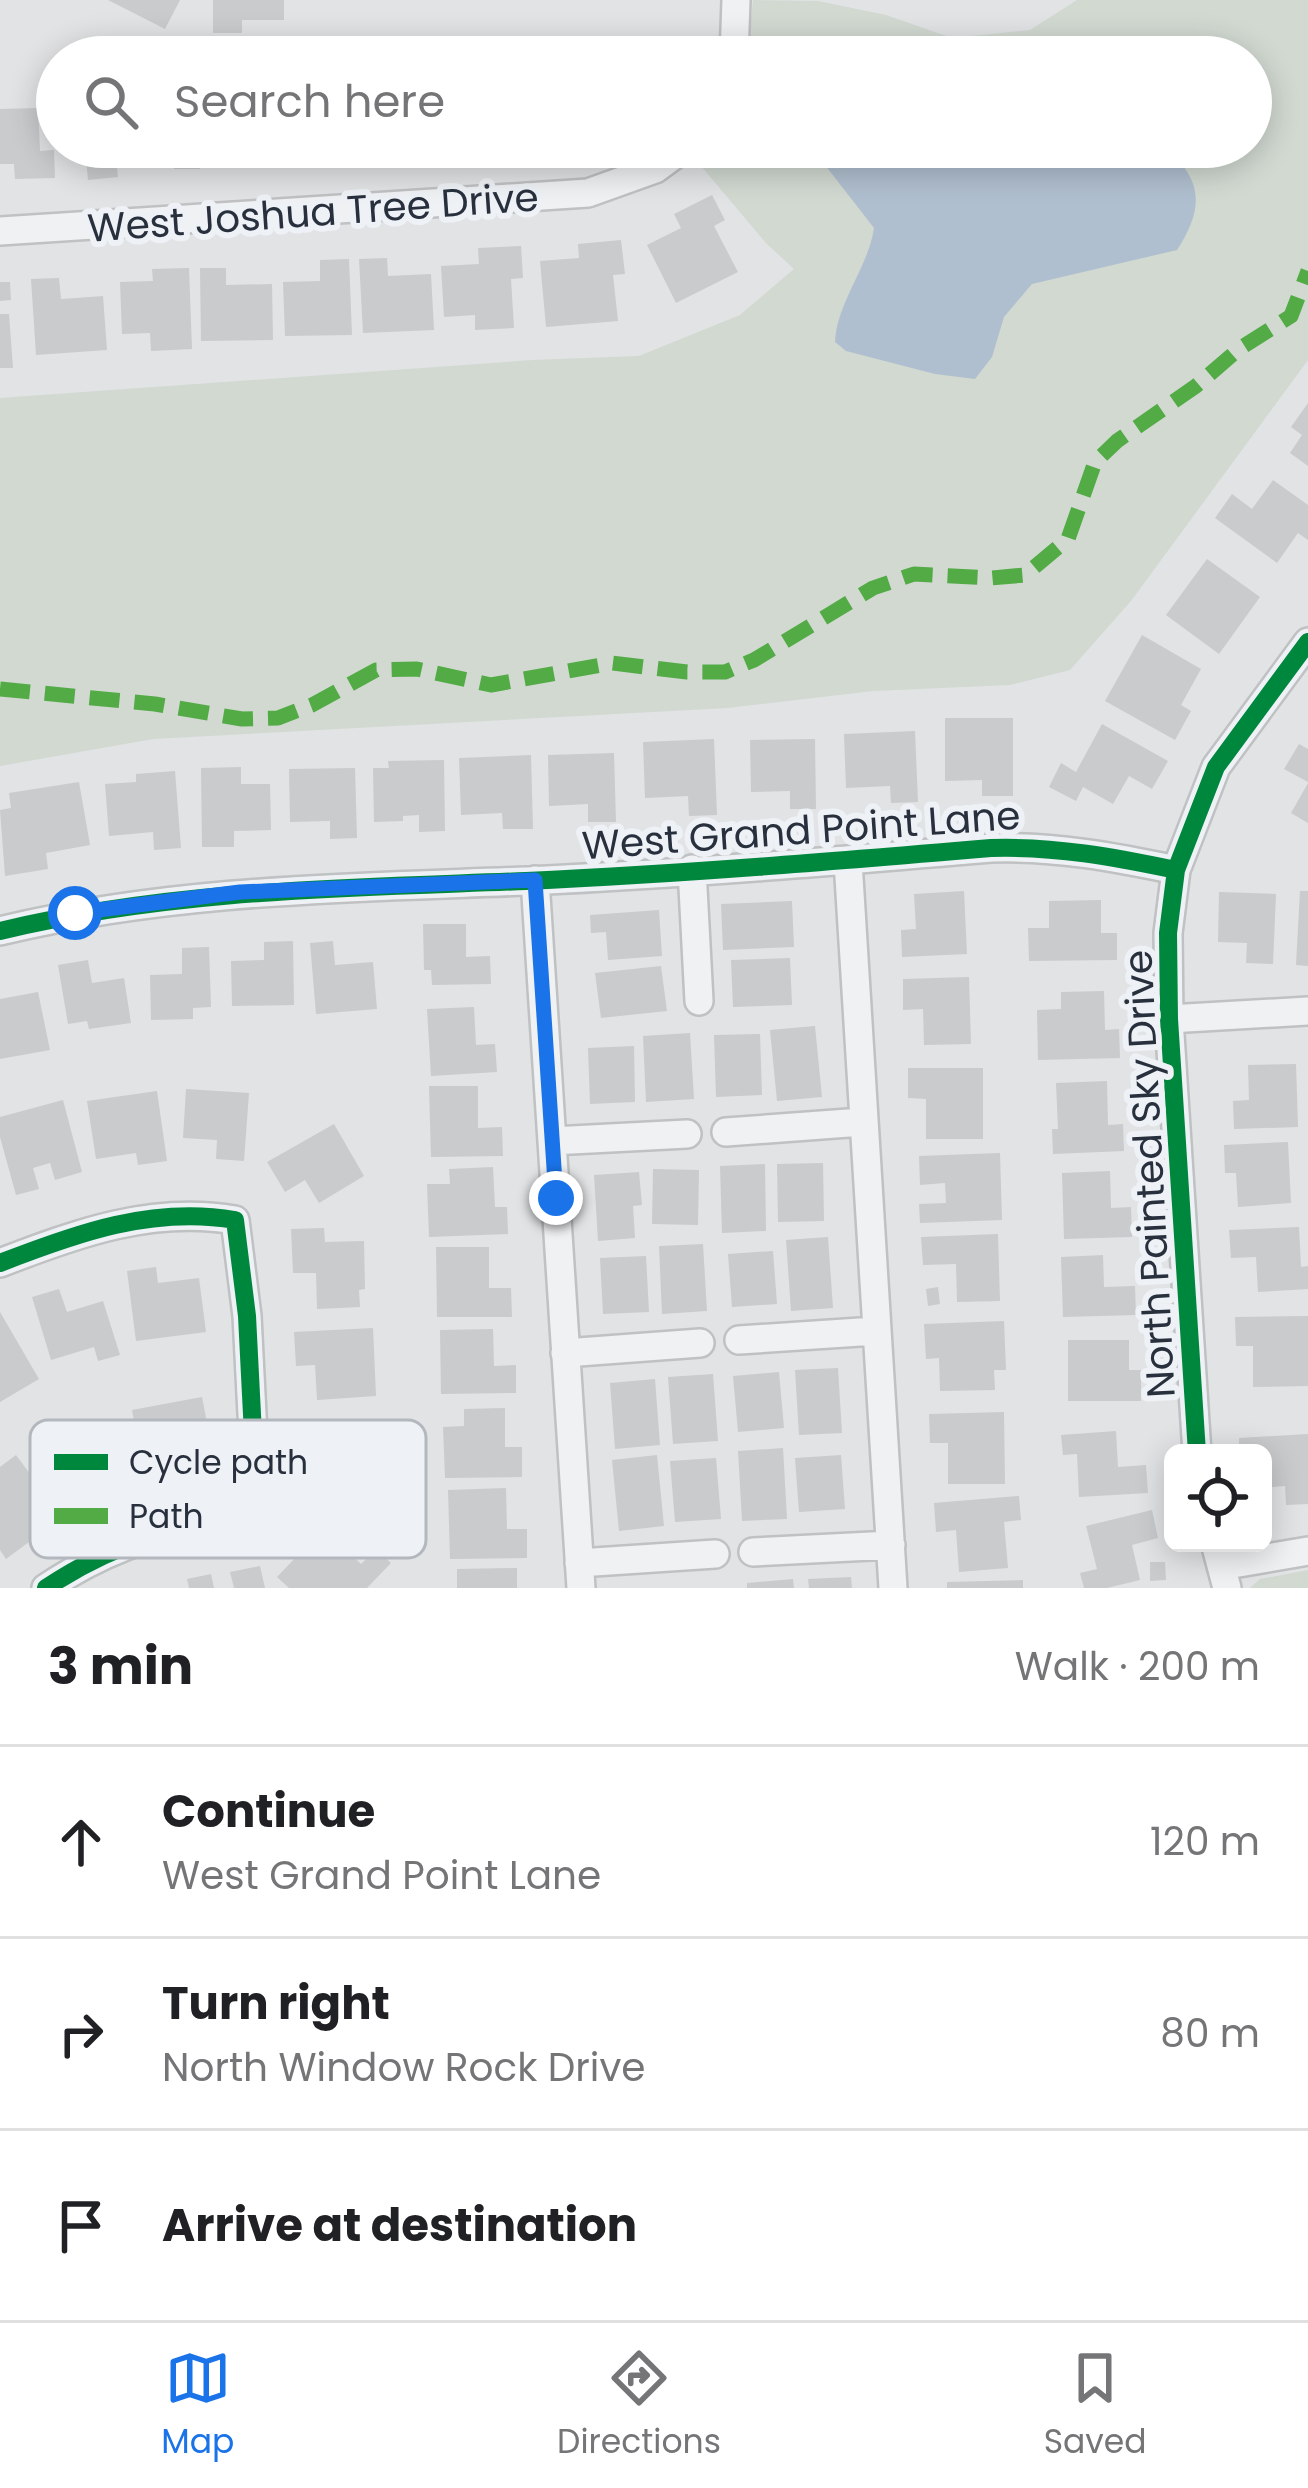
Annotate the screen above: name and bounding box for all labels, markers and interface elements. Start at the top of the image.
search box [36,36,1272,168]
icon: search [78,69,144,135]
text: Search here [174,70,445,133]
street label: West Joshua Tree Drive [86,169,540,256]
street label: West Grand Point Lane [580,788,1022,873]
route start [48,886,102,940]
street label: North Painted Sky Drive [1110,949,1189,1399]
route end [529,1171,583,1225]
legend [30,1420,426,1558]
text: Cycle path [129,1439,308,1486]
map controls [1164,1444,1272,1552]
button: locate [1164,1444,1272,1552]
text: Path [129,1493,204,1540]
text: 3 min [48,1630,193,1702]
text: Walk · 200 m [1015,1639,1260,1694]
text: Continue [162,1780,375,1843]
icon: ahead [48,1809,114,1875]
text: 120 m [1150,1814,1260,1869]
text: West Grand Point Lane [162,1848,601,1903]
text: Turn right [162,1972,390,2035]
icon: right [48,2001,114,2067]
text: 80 m [1160,2006,1260,2061]
text: North Window Rock Drive [162,2040,645,2095]
icon: arrive [48,2193,114,2259]
text: Arrive at destination [162,2194,637,2257]
tab: Map [161,2345,234,2467]
tab: Directions [557,2345,721,2467]
tab: Saved [1044,2345,1147,2467]

